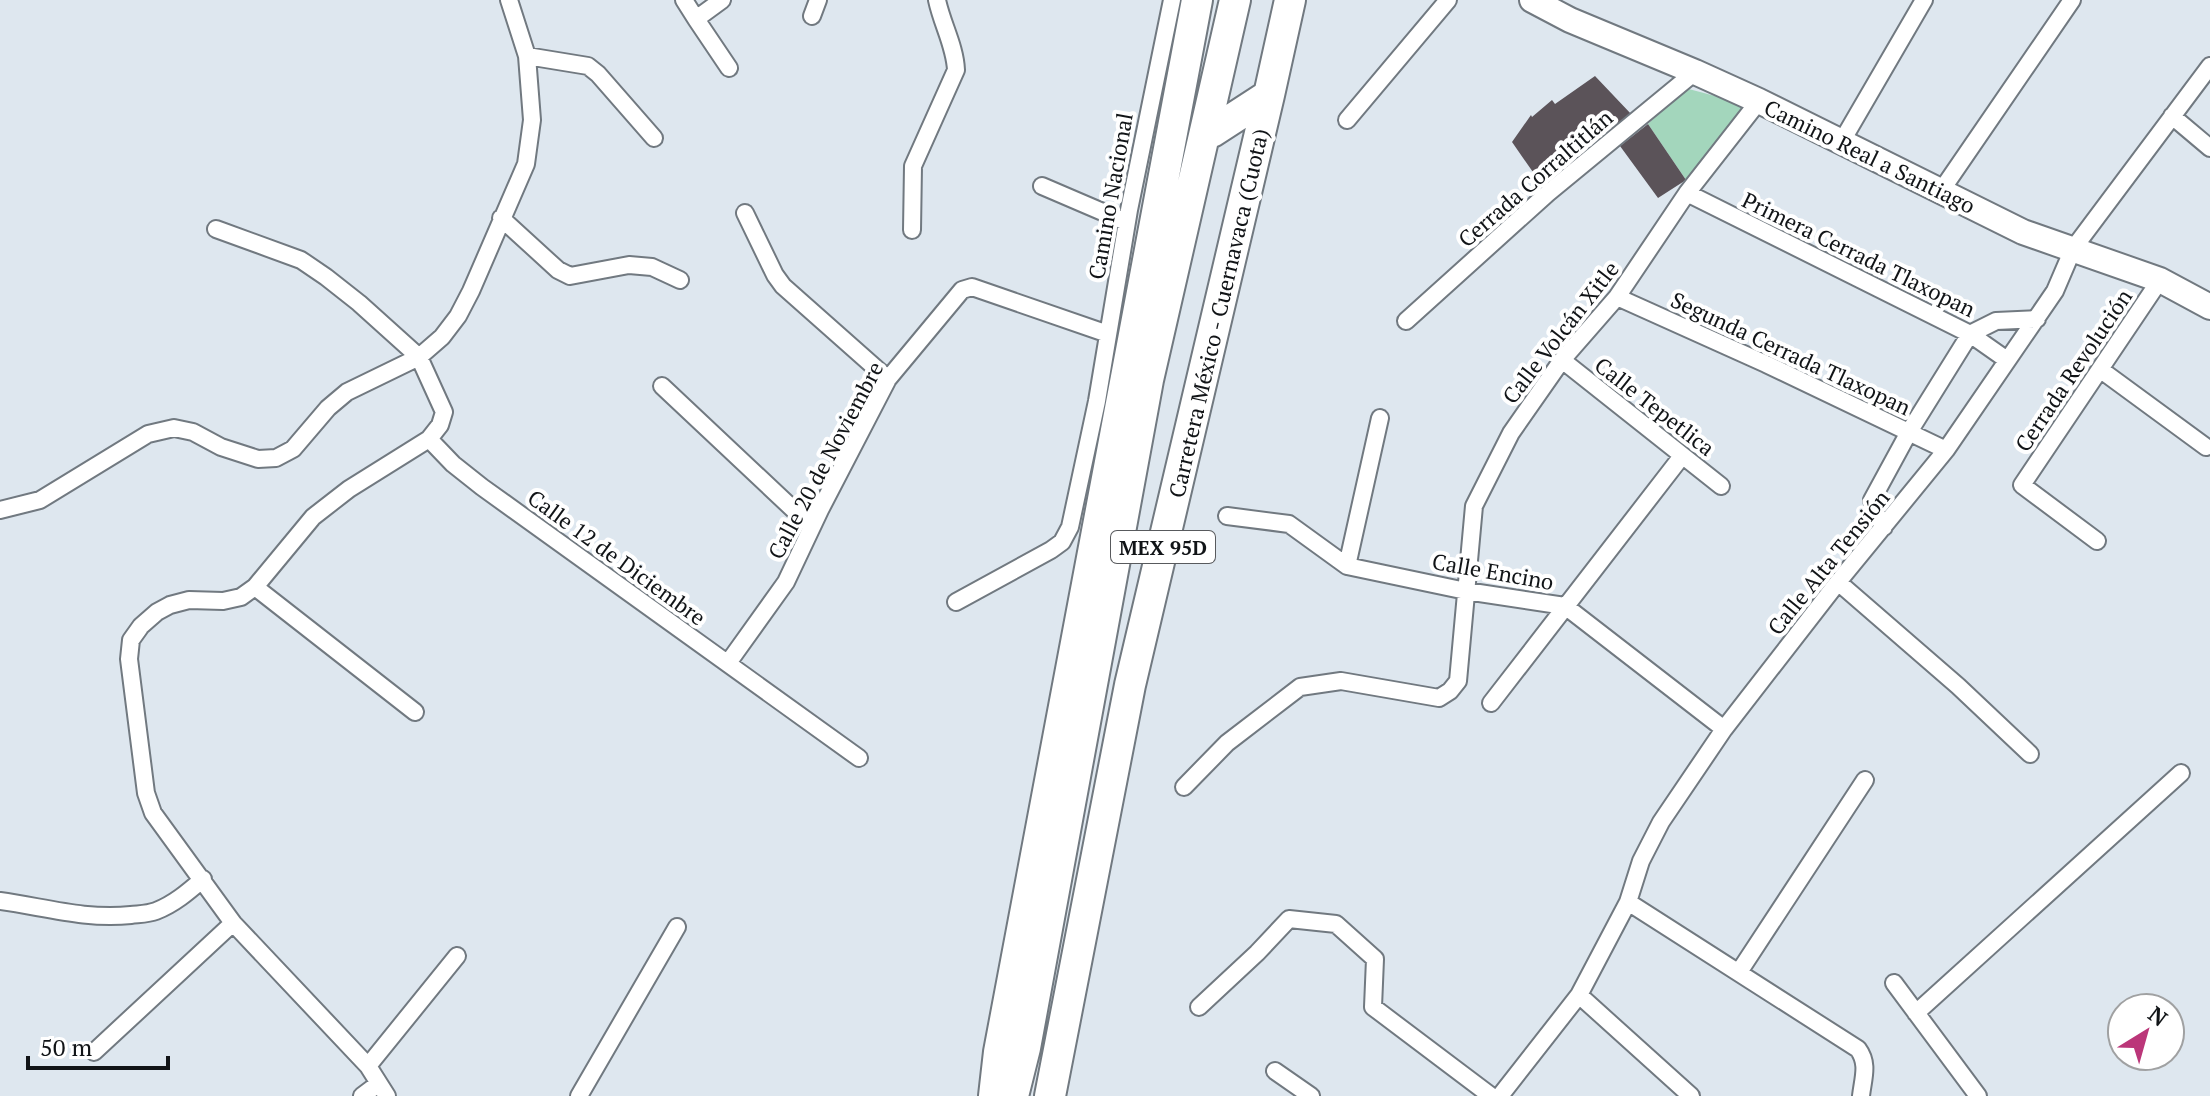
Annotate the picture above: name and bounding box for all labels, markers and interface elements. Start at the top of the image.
street label: Camino Real a Santiago [1760,92,1980,220]
street label: Cerrada Corraltitlán [1452,103,1618,253]
street label: Camino Nacional [1081,110,1139,282]
street label: Carretera México - Cuernavaca (Cuota) [1161,126,1275,500]
street label: Primera Cerrada Tlaxopan [1738,185,1980,323]
street label: Calle Volcán Xitle [1495,255,1625,409]
street label: Cerrada Revolución [2008,283,2138,457]
street label: Segunda Cerrada Tlaxopan [1666,285,1916,421]
street label: Calle Tepetlica [1589,350,1721,462]
street label: Calle 20 de Noviembre [761,356,889,564]
street label: Calle 12 de Diciembre [522,483,712,631]
street label: Calle Alta Tensión [1761,484,1895,640]
road number: MEX 95D [1111,531,1215,563]
street label: Calle Encino [1430,546,1556,596]
north arrow [2106,992,2186,1072]
text: N [2143,999,2174,1032]
scale bar [28,1020,168,1070]
text: 50 m [40,1031,92,1063]

